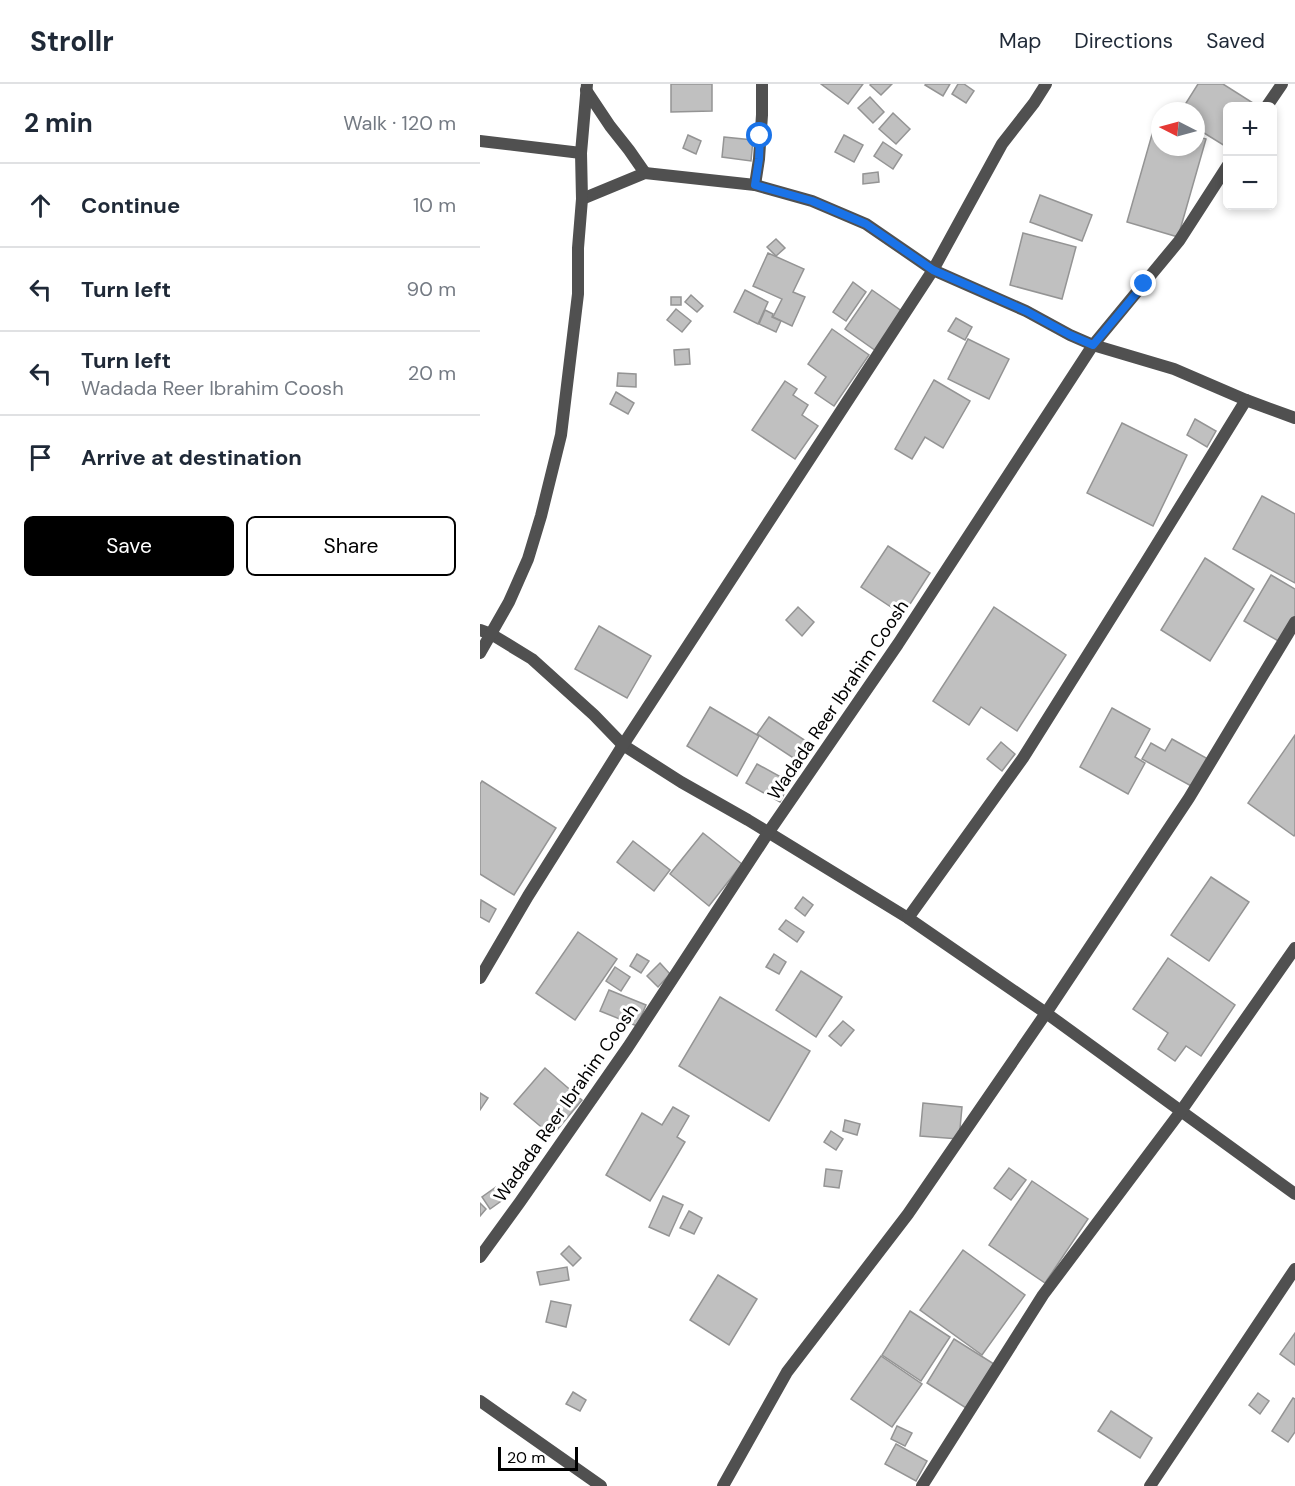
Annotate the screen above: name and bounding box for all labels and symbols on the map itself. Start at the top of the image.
north arrow [1151,102,1205,156]
route start [746,122,772,148]
route end [1130,270,1156,296]
street label: Wadada Reer Ibrahim Coosh [762,595,914,805]
street label: Wadada Reer Ibrahim Coosh [488,999,644,1207]
scale bar [498,1444,578,1472]

